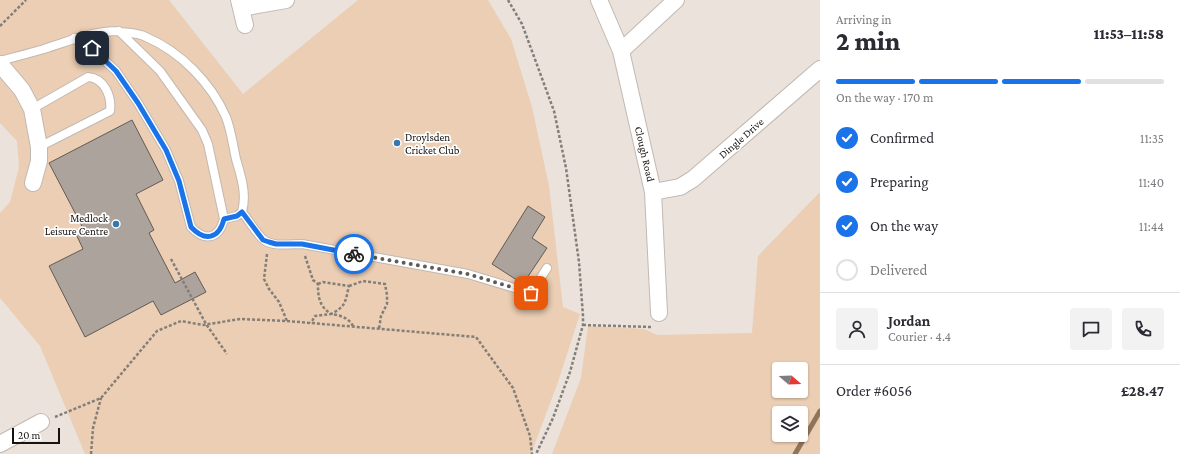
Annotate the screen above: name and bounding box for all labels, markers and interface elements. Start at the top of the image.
text: Arriving in [836,12,892,27]
text: 11:53–11:58 [1093,26,1164,42]
text: 2 min [836,27,900,56]
pin [75,31,109,65]
icon: home [81,37,103,59]
text: On the way · 170 m [836,90,933,105]
street label: Dingle Drive [716,115,767,161]
street label: Clough Road [632,125,657,183]
icon: check [836,127,858,149]
text: Confirmed [870,130,934,146]
place label: Droylsden Cricket Club [405,131,460,156]
text: 11:35 [1140,131,1164,146]
marker: Droylsden Cricket Club [392,138,402,148]
icon: check [836,171,858,193]
text: Preparing [870,174,929,190]
text: 11:40 [1138,175,1164,190]
place label: Medlock Leisure Centre [45,212,109,237]
icon: check [836,215,858,237]
text: On the way [870,218,938,234]
marker: Medlock Leisure Centre [111,219,121,229]
text: 11:44 [1139,219,1164,234]
courier [334,234,374,274]
icon: bike [343,243,365,265]
text: Delivered [870,262,927,278]
pin [514,276,548,310]
icon: bag [520,282,542,304]
button: person [836,308,878,350]
button: chat [1070,308,1112,350]
button: phone [1122,308,1164,350]
text: Jordan [888,313,930,329]
text: Courier · 4.4 [888,329,951,344]
north arrow [772,362,808,398]
map controls [772,362,808,442]
text: Order #6056 [836,383,912,399]
text: £28.47 [1121,383,1164,399]
button: layers [772,406,808,442]
scale bar [12,426,60,445]
text: 20 m [18,429,40,441]

